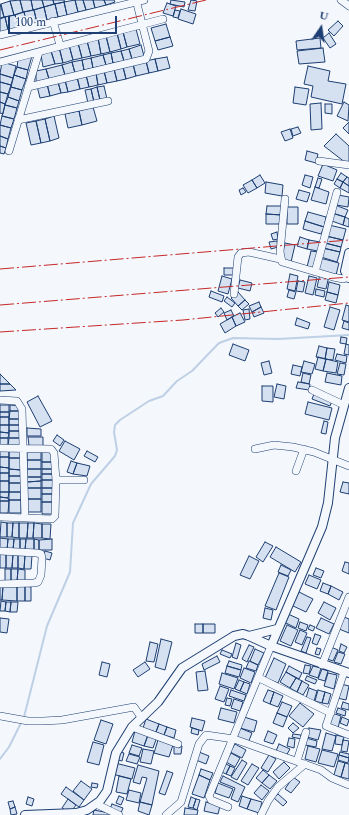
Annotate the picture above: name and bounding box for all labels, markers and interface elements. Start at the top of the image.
text: U [317,7,330,25]
scale bar [10,8,119,34]
north arrow [301,8,341,48]
text: 100 m [15,13,46,32]

